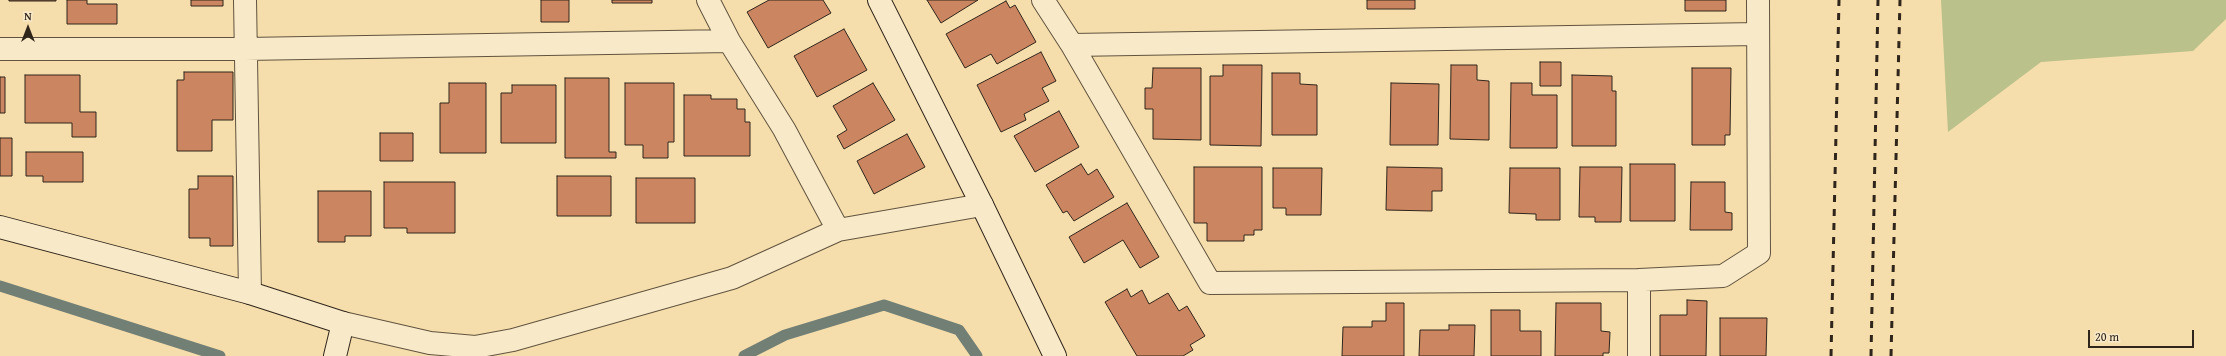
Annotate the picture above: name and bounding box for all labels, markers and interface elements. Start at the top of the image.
north arrow [8,8,48,48]
text: N [24,8,32,24]
scale bar [2090,322,2196,348]
text: 20 m [2095,328,2119,345]

